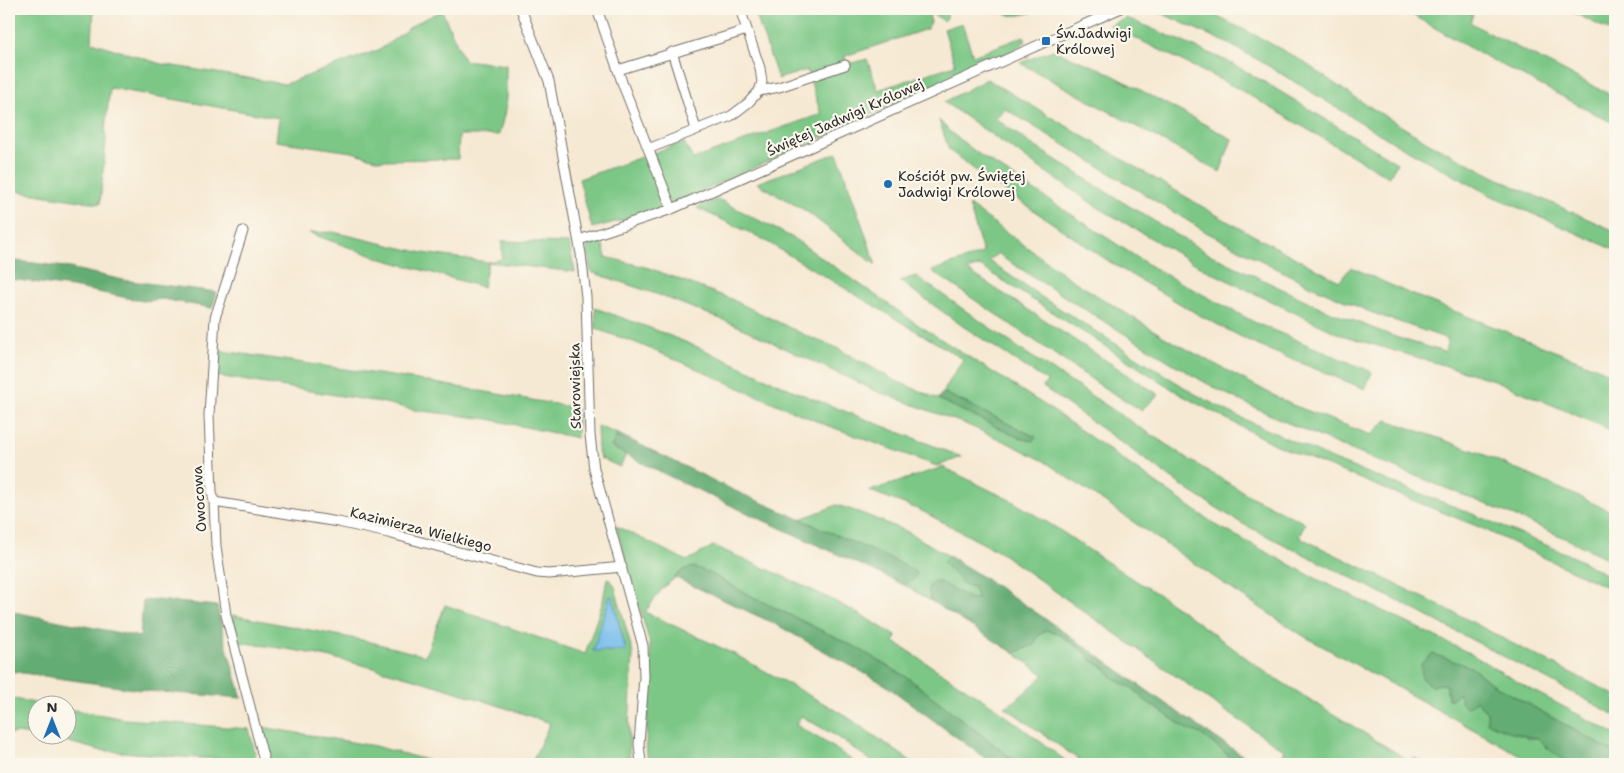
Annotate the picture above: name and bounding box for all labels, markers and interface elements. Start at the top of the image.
place label: Św.Jadwigi Królowej [1056,24,1131,58]
marker: Św.Jadwigi Królowej [1040,35,1052,47]
street label: Świętej Jadwigi Królowej [764,74,926,160]
place label: Kościół pw. Świętej Jadwigi Królowej [898,167,1025,201]
marker: Kościół pw. Świętej Jadwigi Królowej [882,178,894,190]
street label: Starowiejska [565,342,585,429]
street label: Owocowa [188,465,210,533]
street label: Kazimierza Wielkiego [348,503,494,555]
north arrow [28,696,78,746]
text: N [46,698,58,716]

